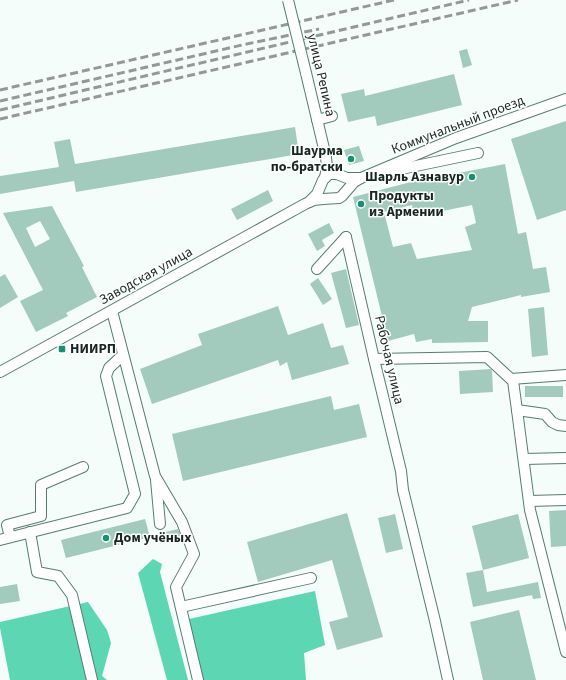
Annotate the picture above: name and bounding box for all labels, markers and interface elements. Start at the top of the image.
street label: улица Репина [302,32,340,118]
street label: Коммунальный проезд [389,90,528,160]
place label: Шаурма по-братски [271,141,343,177]
marker: Шаурма по-братски [346,154,356,164]
place label: Шарль Азнавур [365,167,464,187]
marker: Шарль Азнавур [467,172,477,182]
place label: Продукты из Армении [369,186,444,222]
marker: Продукты из Армении [356,199,366,209]
street label: Заводская улица [96,242,196,310]
street label: Рабочая улица [369,314,409,406]
place label: НИИРП [70,339,116,359]
marker: НИИРП [57,344,67,354]
place label: Дом учёных [114,528,191,548]
marker: Дом учёных [101,533,111,543]

